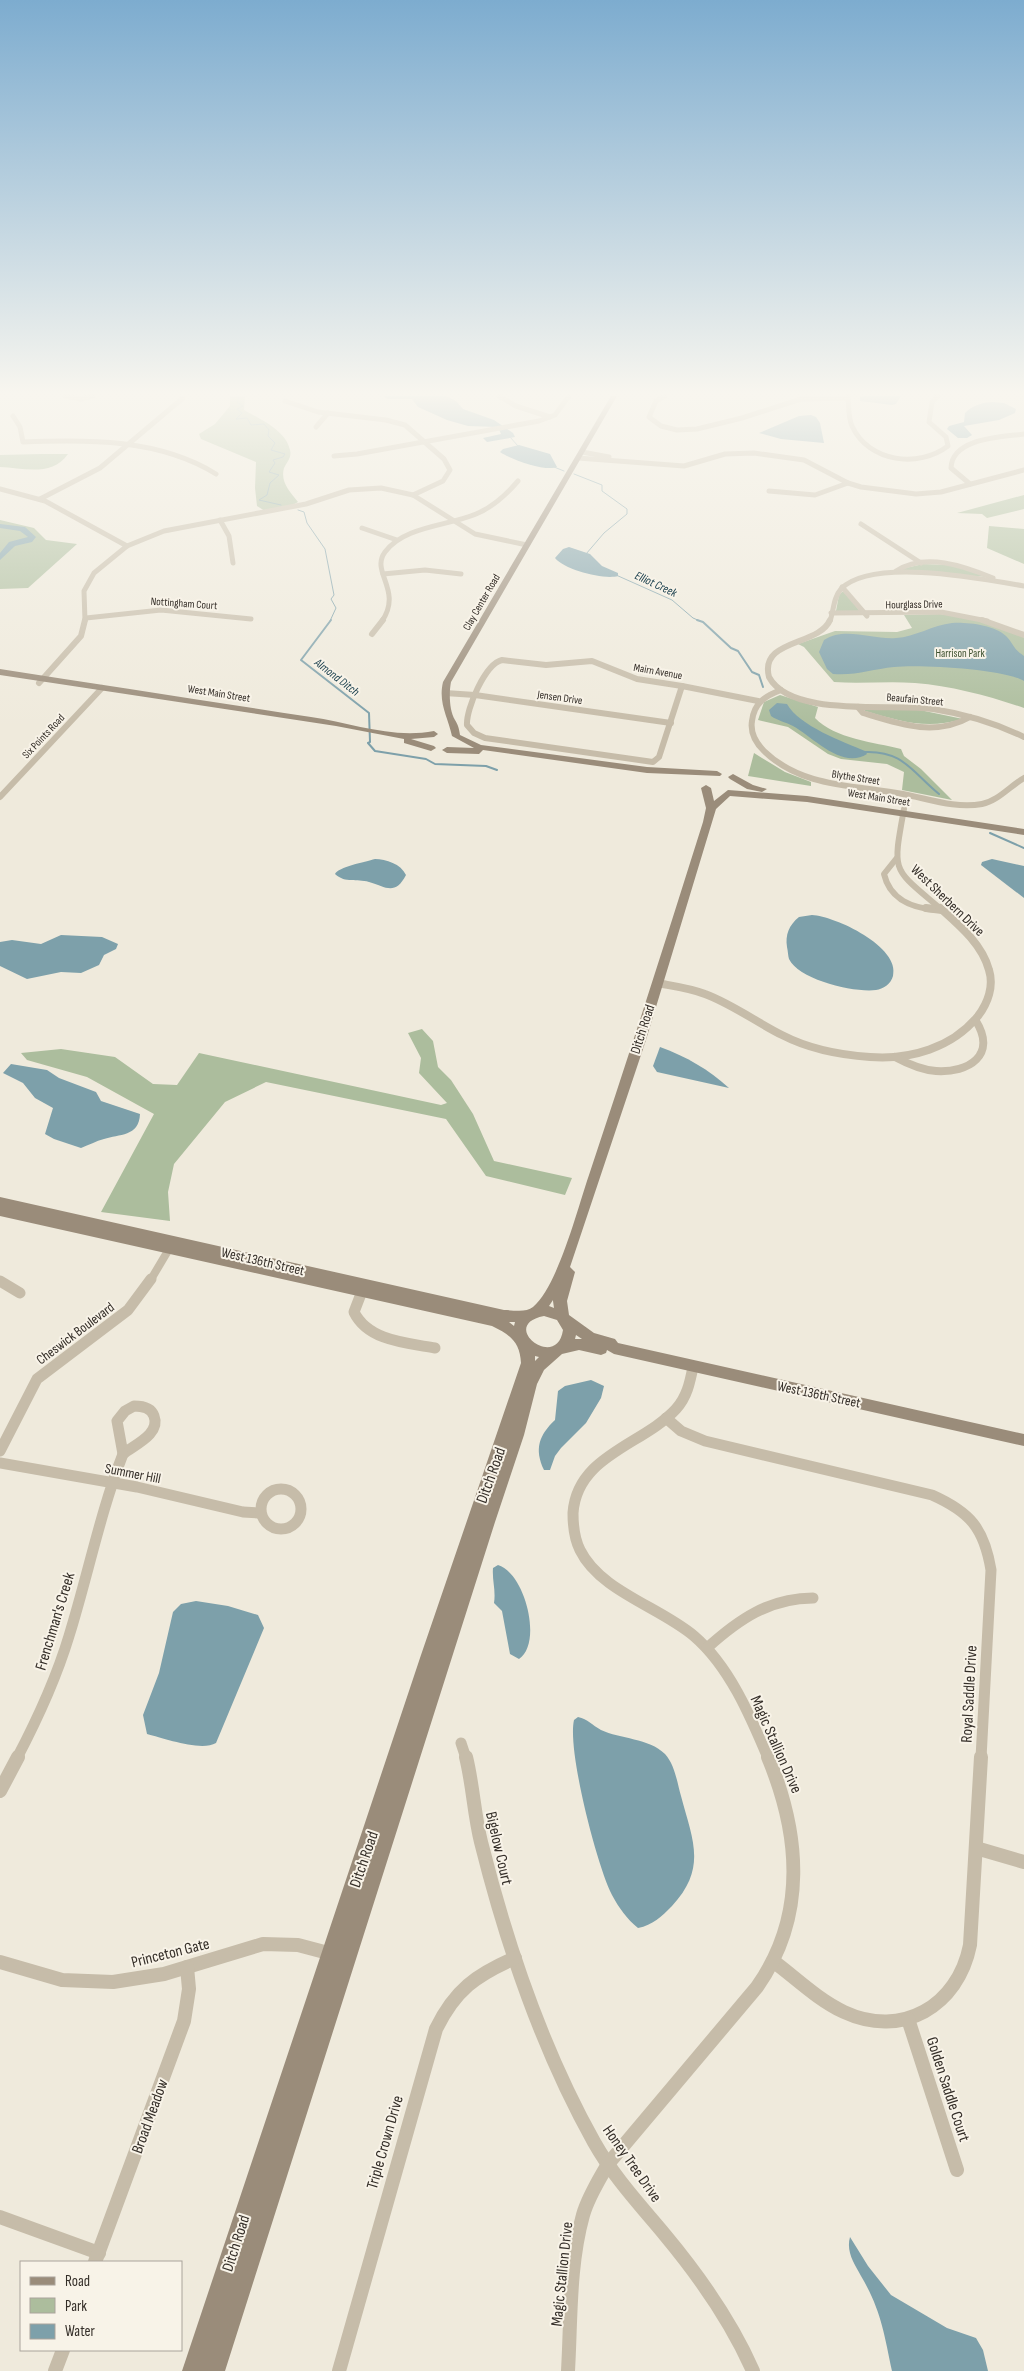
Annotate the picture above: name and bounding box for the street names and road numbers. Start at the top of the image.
street label: Clay Center Road [460,571,503,633]
street label: Nottingham Court [150,595,218,612]
street label: Hourglass Drive [885,598,943,611]
street label: Mairn Avenue [632,661,683,682]
street label: West Main Street [187,682,252,705]
street label: Jensen Drive [536,688,583,707]
street label: Beaufain Street [886,691,945,709]
street label: Six Points Road [20,711,67,761]
street label: Blythe Street [831,767,882,788]
street label: West Main Street [847,786,912,809]
street label: West Sherbern Drive [907,861,988,940]
street label: Ditch Road [627,1002,658,1056]
street label: West 136th Street [220,1244,306,1279]
street label: Cheswick Boulevard [33,1298,118,1368]
street label: West 136th Street [776,1377,862,1412]
street label: Ditch Road [473,1445,510,1506]
street label: Summer Hill [103,1460,162,1487]
street label: Frenchman's Creek [32,1570,79,1673]
street label: Royal Saddle Drive [957,1645,982,1743]
street label: Magic Stallion Drive [746,1693,806,1796]
street label: Bigelow Court [481,1810,516,1887]
street label: Ditch Road [346,1829,383,1890]
street label: Princeton Gate [129,1935,211,1972]
street label: Golden Saddle Court [922,2035,973,2144]
street label: Broad Meadow [128,2077,173,2156]
street label: Triple Crown Drive [363,2093,408,2191]
street label: Honey Tree Drive [598,2122,665,2206]
street label: Ditch Road [218,2213,254,2274]
street label: Magic Stallion Drive [548,2221,577,2327]

